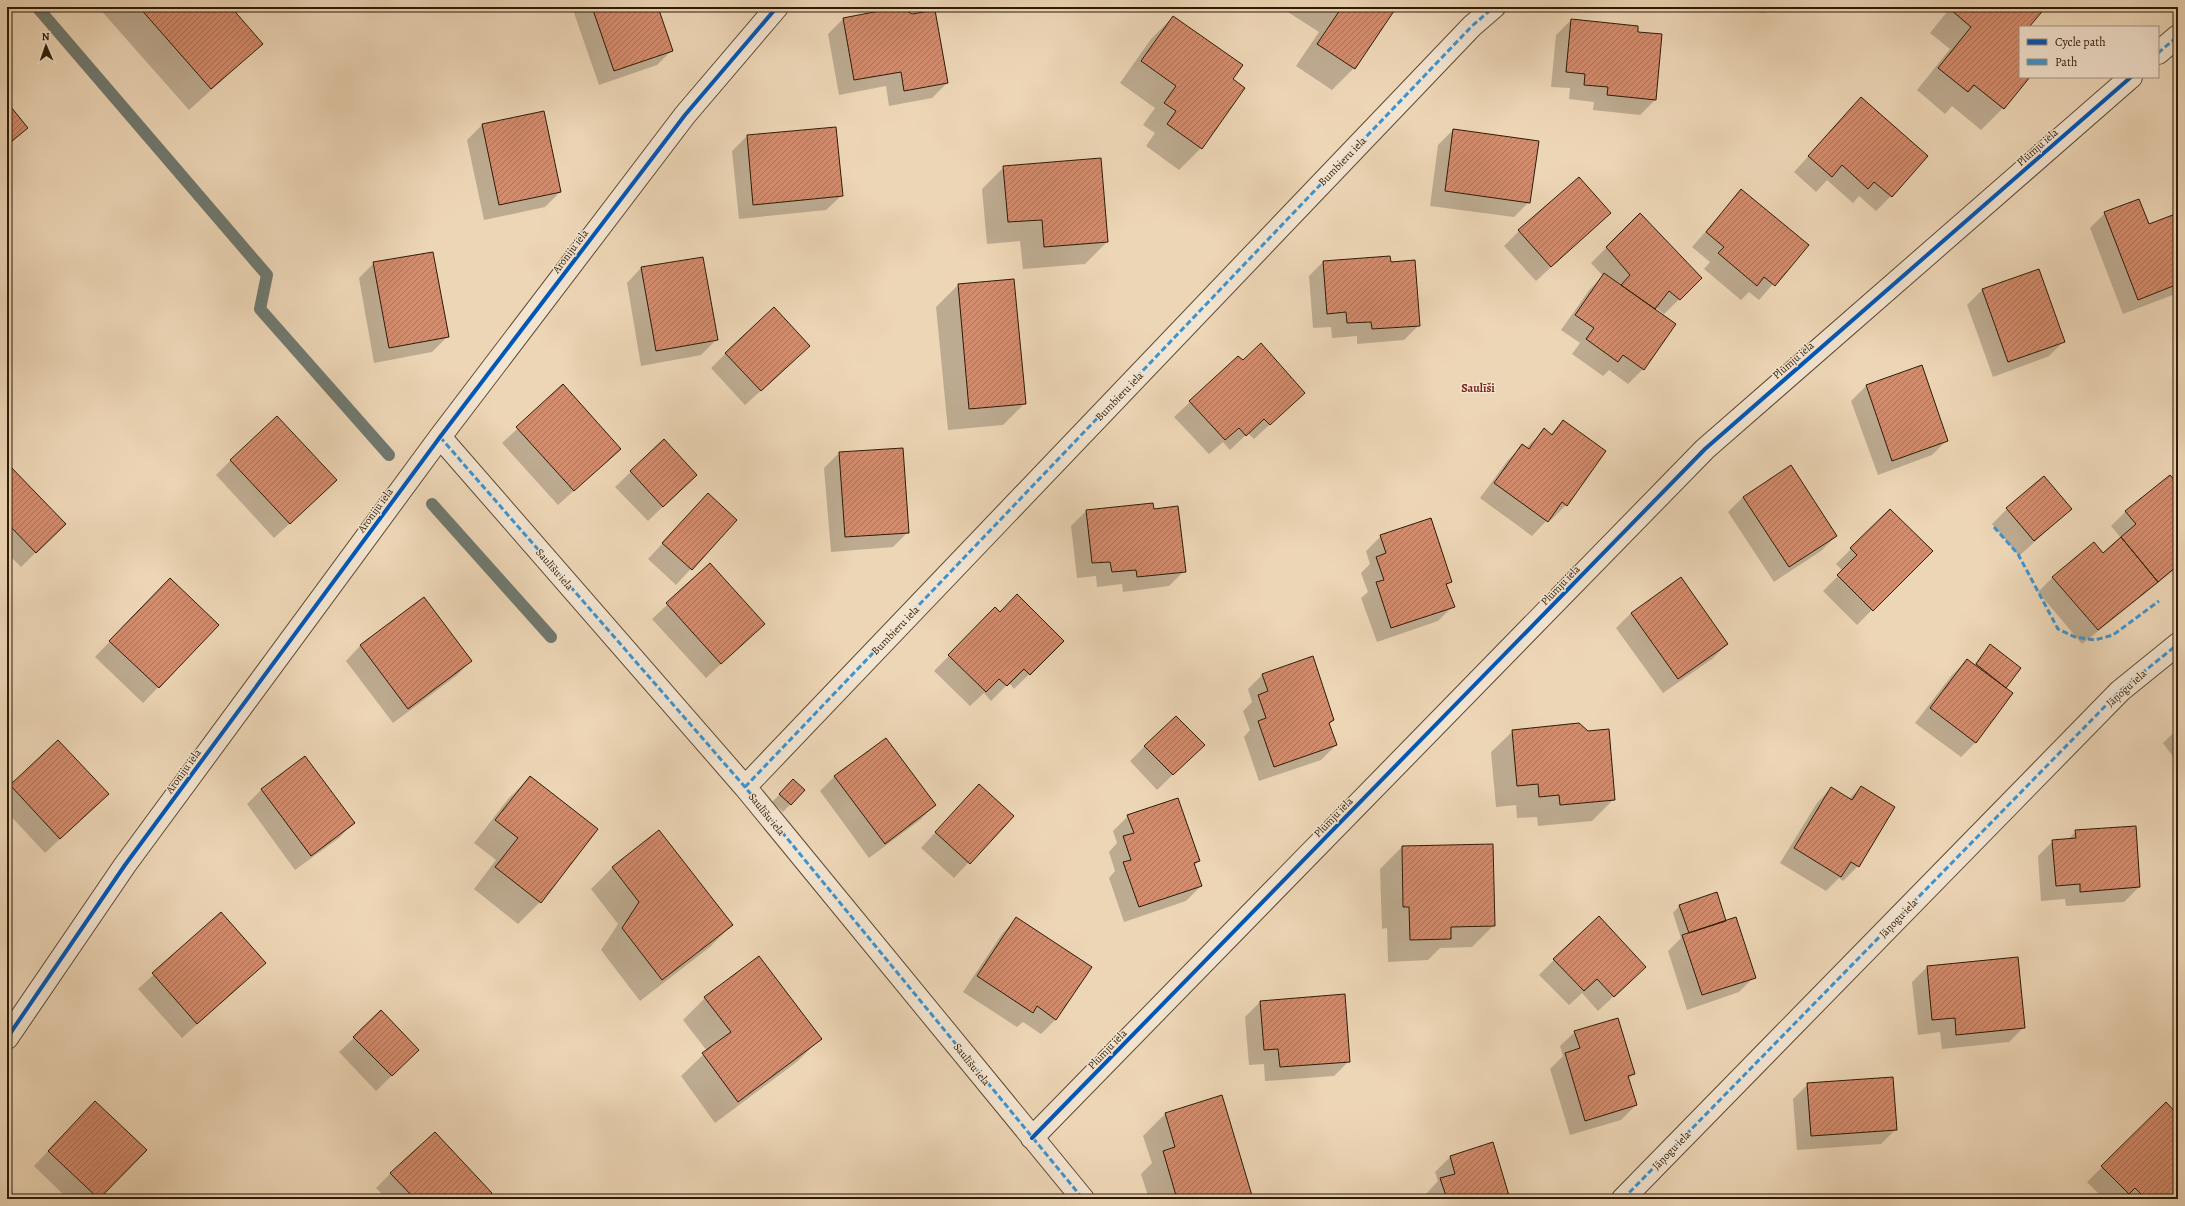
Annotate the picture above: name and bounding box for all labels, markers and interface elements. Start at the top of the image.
north arrow [26,26,66,66]
legend [2019,26,2159,78]
text: N [41,29,50,44]
text: Cycle path [2055,34,2106,50]
text: Path [2055,54,2078,70]
street label: Plūmju iela [2013,125,2062,170]
street label: Bumbieru iela [1315,133,1370,189]
street label: Aroniju iela [548,225,592,277]
street label: Plūmju iela [1769,338,1818,383]
street label: Bumbieru iela [1092,368,1147,424]
district label: Saulīši [1461,380,1495,396]
street label: Aroniju iela [354,484,397,536]
street label: Saulīšu iela [532,545,578,594]
street label: Plūmju iela [1537,561,1584,609]
street label: Bumbieru iela [868,602,923,658]
street label: Jāņogu iela [2103,666,2150,711]
street label: Aroniju iela [162,745,205,797]
street label: Saulīšu iela [745,790,789,839]
street label: Plūmju iela [1310,793,1357,841]
street label: Jāņogu iela [1876,895,1922,941]
street label: Plūmju iela [1084,1025,1131,1073]
street label: Saulīšu iela [950,1040,994,1089]
street label: Jāņogu iela [1649,1127,1695,1173]

